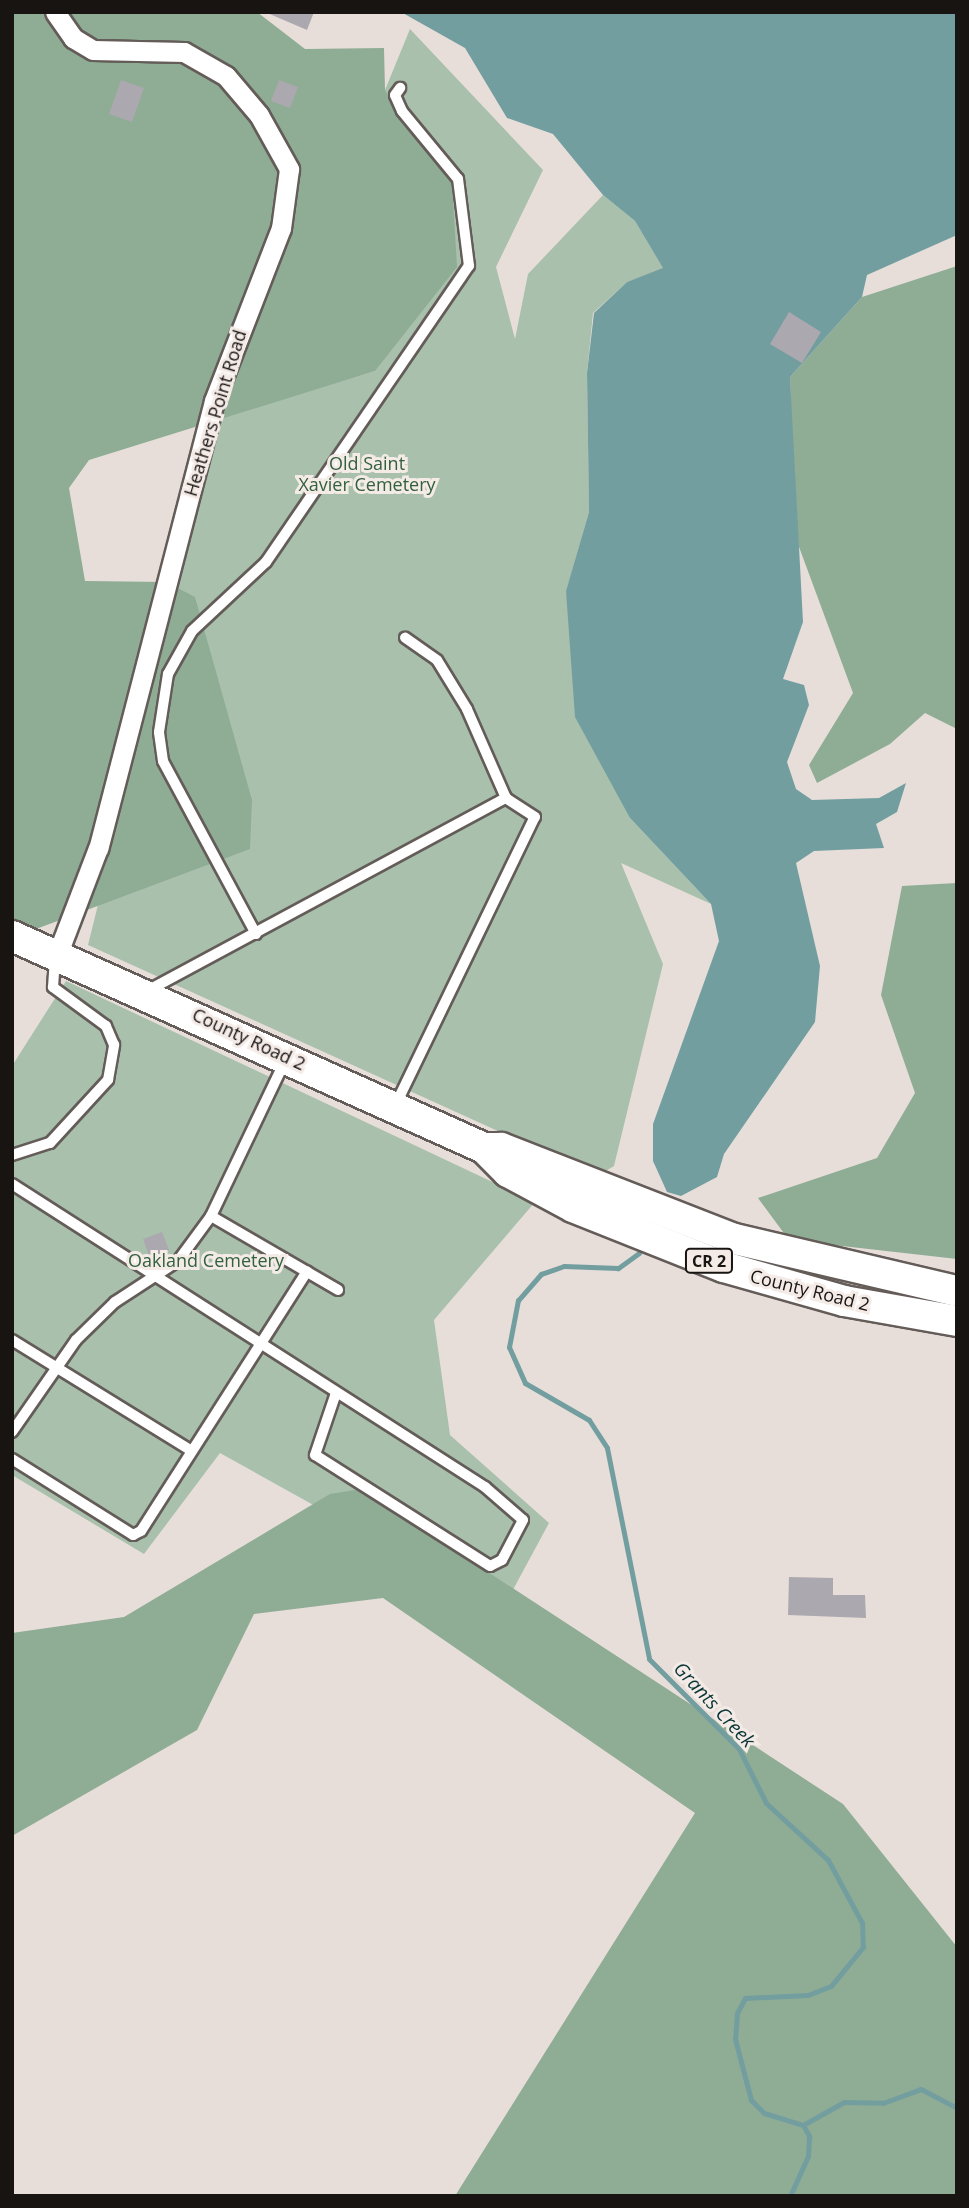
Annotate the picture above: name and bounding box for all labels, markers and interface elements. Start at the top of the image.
street label: Heathers Point Road [179,327,251,499]
park label: Old Saint Xavier Cemetery [298,453,436,496]
street label: County Road 2 [189,1003,309,1075]
road number: CR 2 [684,1248,734,1274]
park label: Oakland Cemetery [128,1249,284,1271]
street label: County Road 2 [748,1265,872,1315]
water label: Grants Creek [669,1658,759,1752]

